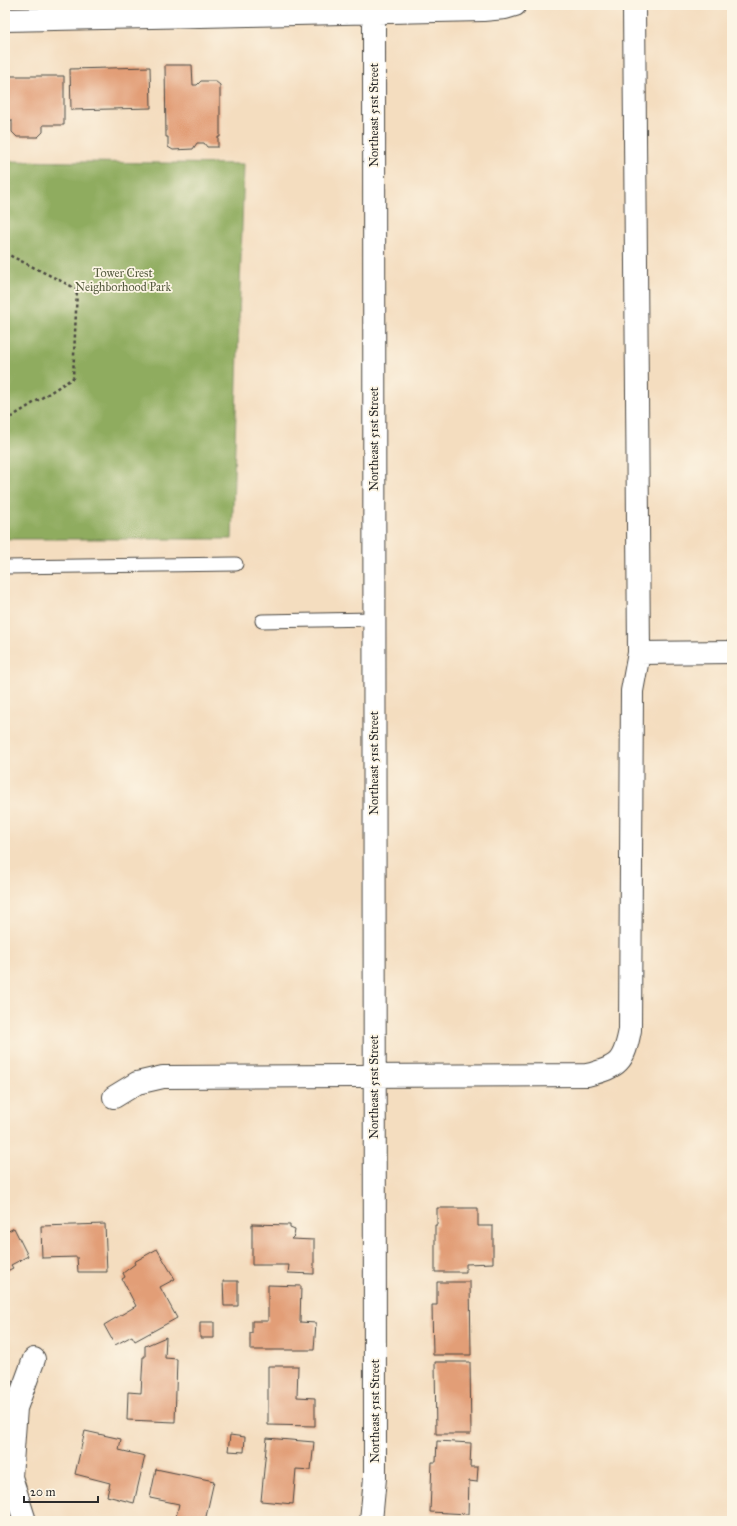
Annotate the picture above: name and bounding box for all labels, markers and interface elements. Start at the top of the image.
street label: Northeast 51st Street [367,62,381,167]
park label: Tower Crest Neighborhood Park [75,266,171,295]
street label: Northeast 51st Street [367,386,381,491]
street label: Northeast 51st Street [367,710,381,815]
street label: Northeast 51st Street [367,1034,381,1139]
street label: Northeast 51st Street [368,1358,382,1463]
scale bar [24,1478,98,1504]
text: 20 m [30,1485,56,1499]

